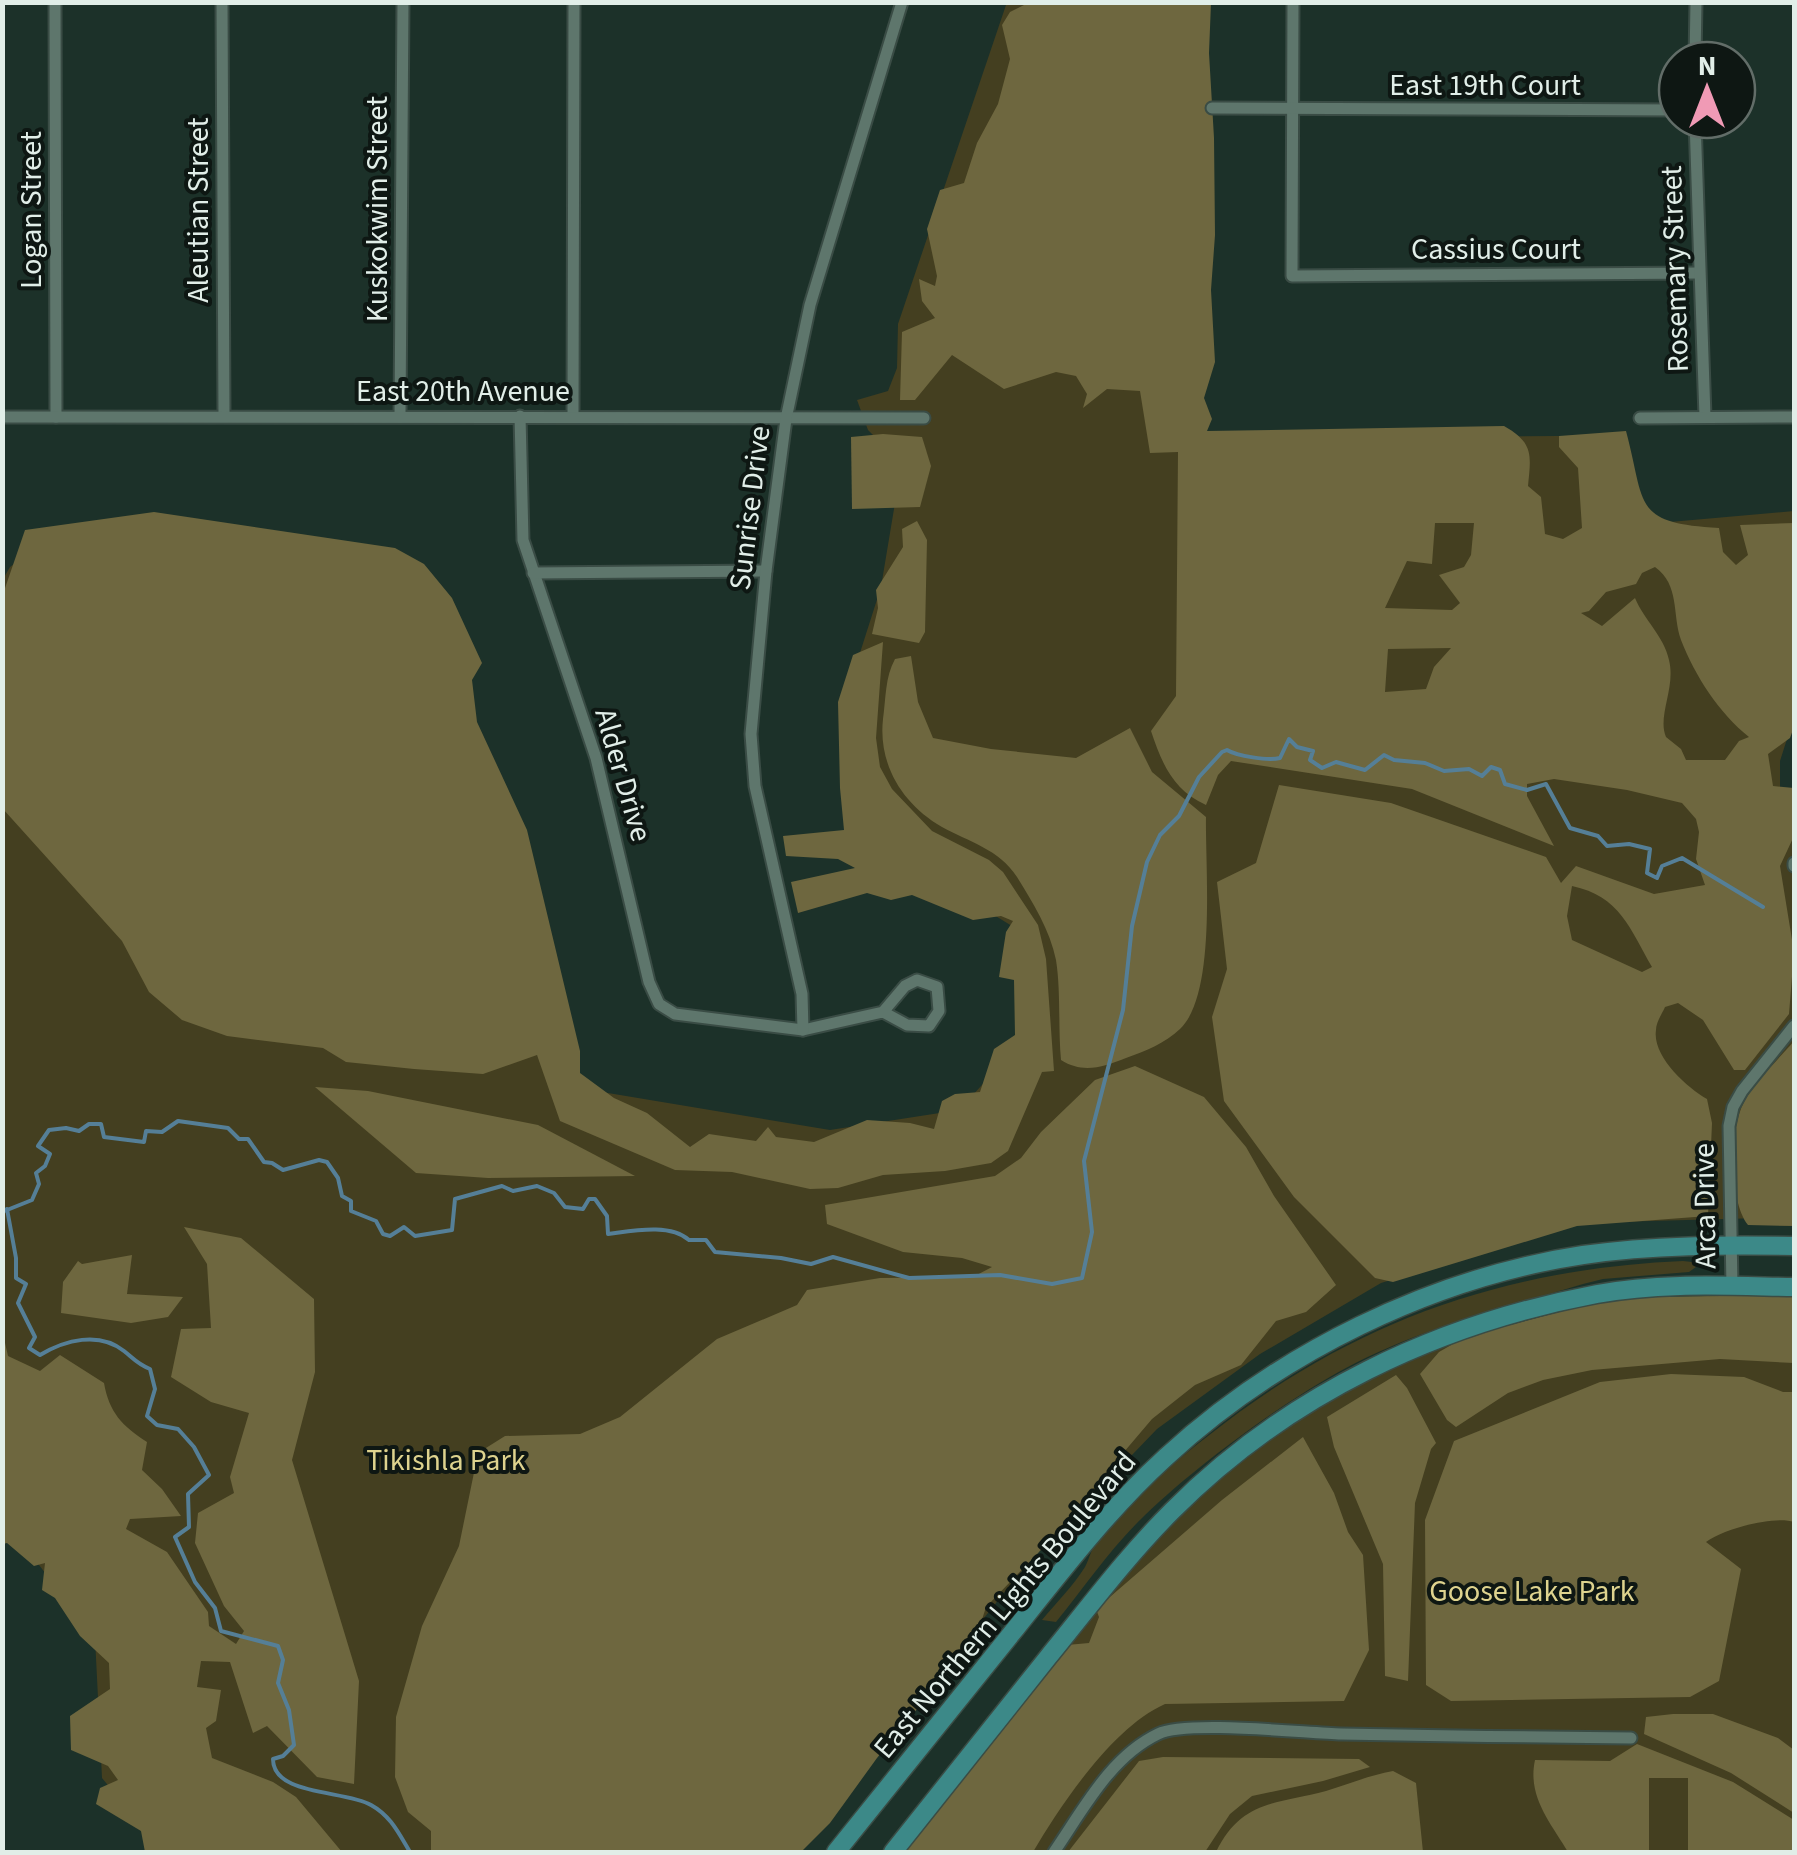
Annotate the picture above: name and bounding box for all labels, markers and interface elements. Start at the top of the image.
north arrow [1657,40,1757,140]
text: N [1698,46,1716,86]
street label: East 19th Court [1389,64,1581,107]
street label: Kuskokwim Street [356,96,399,322]
street label: Aleutian Street [177,117,220,303]
street label: Logan Street [10,131,53,289]
street label: Rosemary Street [1650,165,1700,373]
street label: Cassius Court [1411,228,1581,271]
street label: East 20th Avenue [356,370,570,413]
street label: Sunrise Drive [719,423,781,593]
street label: Alder Drive [583,703,663,847]
street label: Arca Drive [1682,1143,1728,1269]
park label: Tikishla Park [366,1439,526,1482]
street label: East Northern Lights Boulevard [863,1442,1147,1768]
park label: Goose Lake Park [1429,1570,1635,1613]

